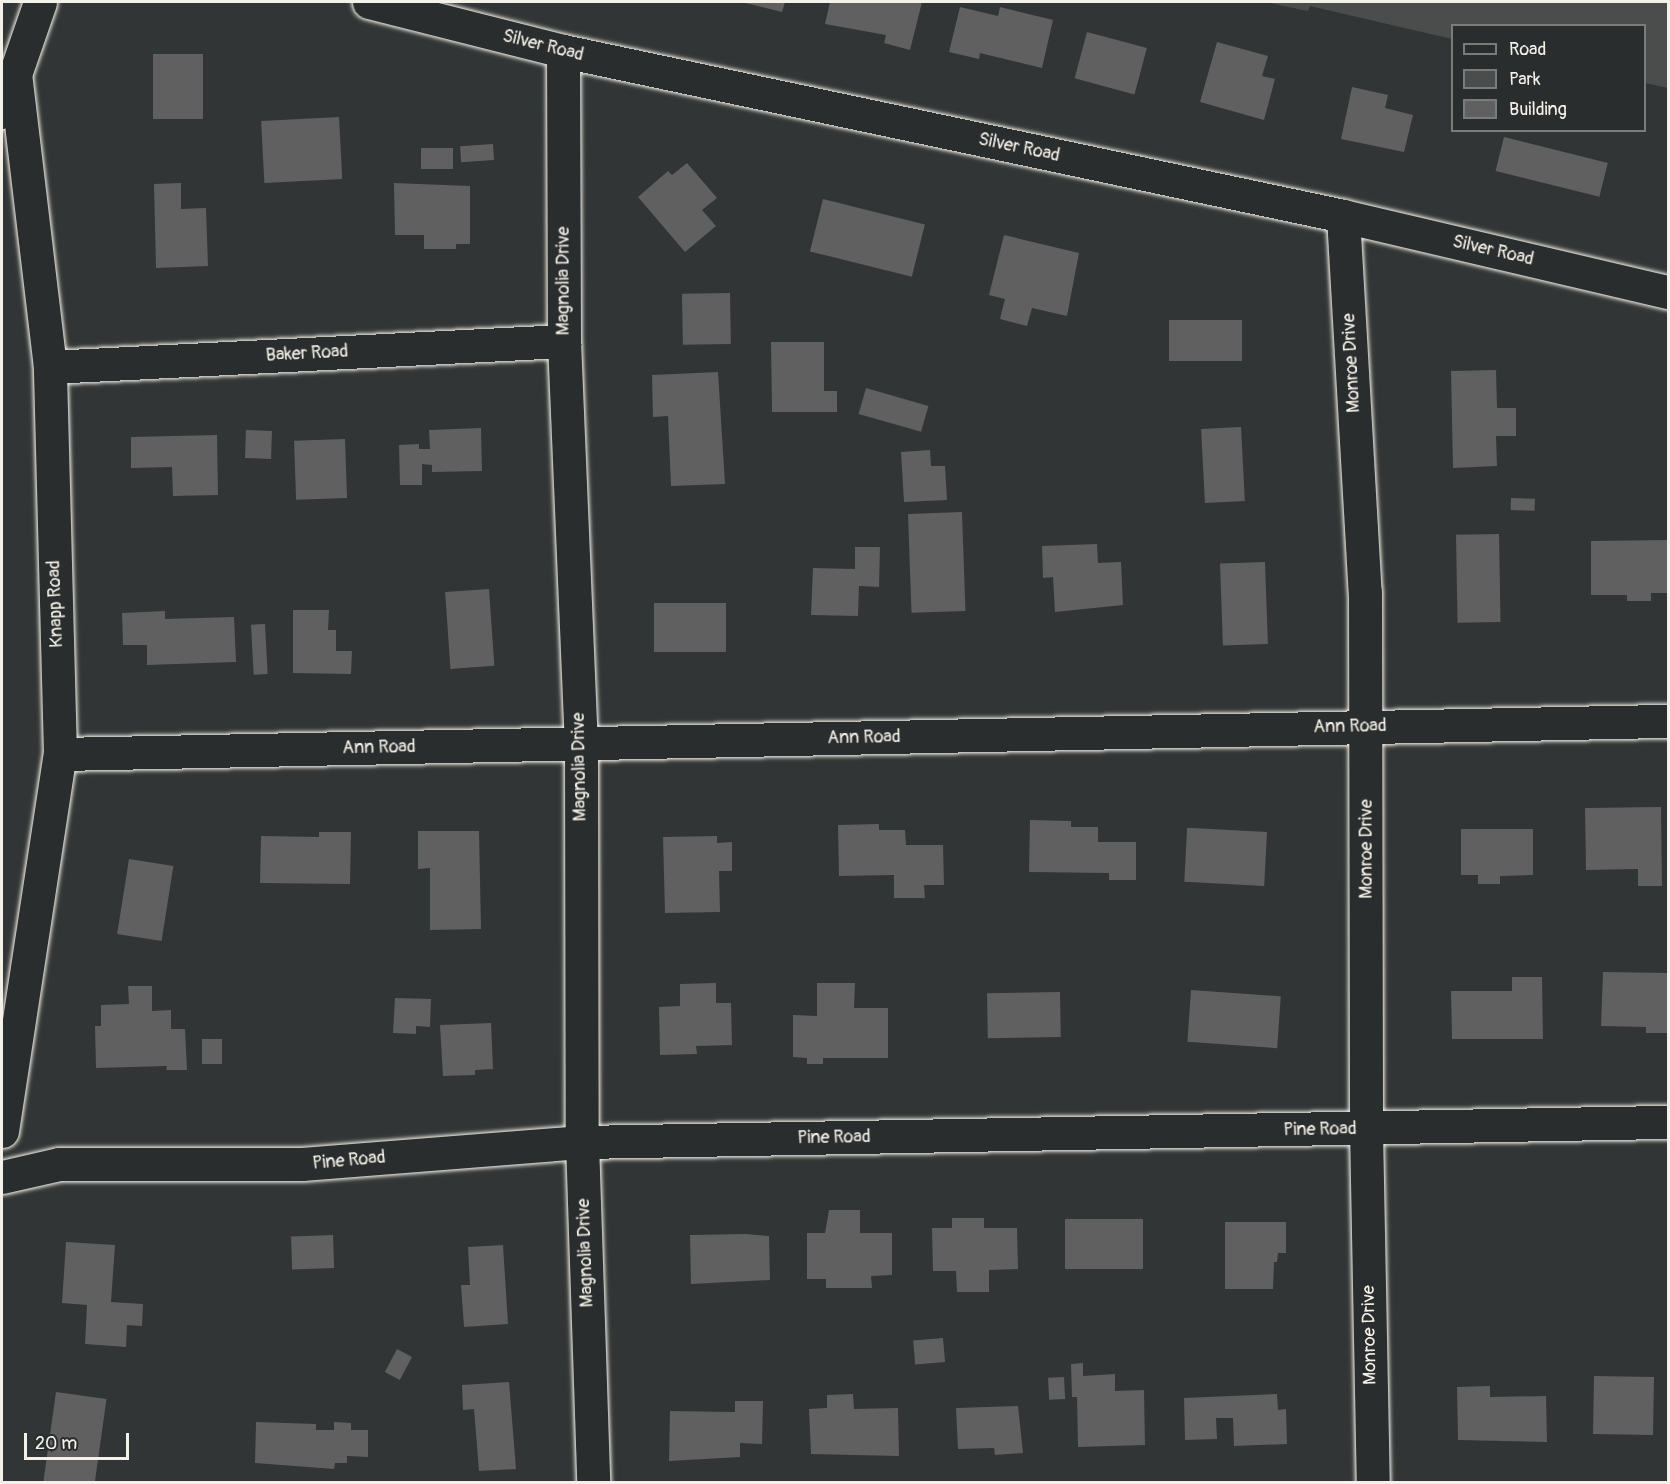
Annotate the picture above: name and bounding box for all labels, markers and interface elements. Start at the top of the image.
legend [1451,24,1646,132]
street label: Silver Road [500,26,586,66]
text: Road [1509,38,1546,61]
text: Park [1509,68,1541,91]
text: Building [1509,98,1567,121]
street label: Silver Road [976,129,1062,167]
street label: Magnolia Drive [553,227,575,335]
street label: Silver Road [1450,231,1536,271]
street label: Monroe Drive [1339,313,1365,413]
street label: Baker Road [265,341,349,367]
street label: Knapp Road [44,560,68,648]
street label: Magnolia Drive [568,712,592,822]
street label: Ann Road [1313,716,1387,738]
street label: Ann Road [827,727,901,749]
street label: Ann Road [342,737,416,759]
street label: Monroe Drive [1356,799,1378,899]
street label: Pine Road [1283,1119,1357,1141]
street label: Pine Road [797,1127,871,1149]
street label: Pine Road [312,1147,386,1175]
street label: Magnolia Drive [573,1198,599,1308]
street label: Monroe Drive [1358,1285,1382,1385]
scale bar [27,1421,132,1459]
text: 20 m [35,1432,77,1455]

